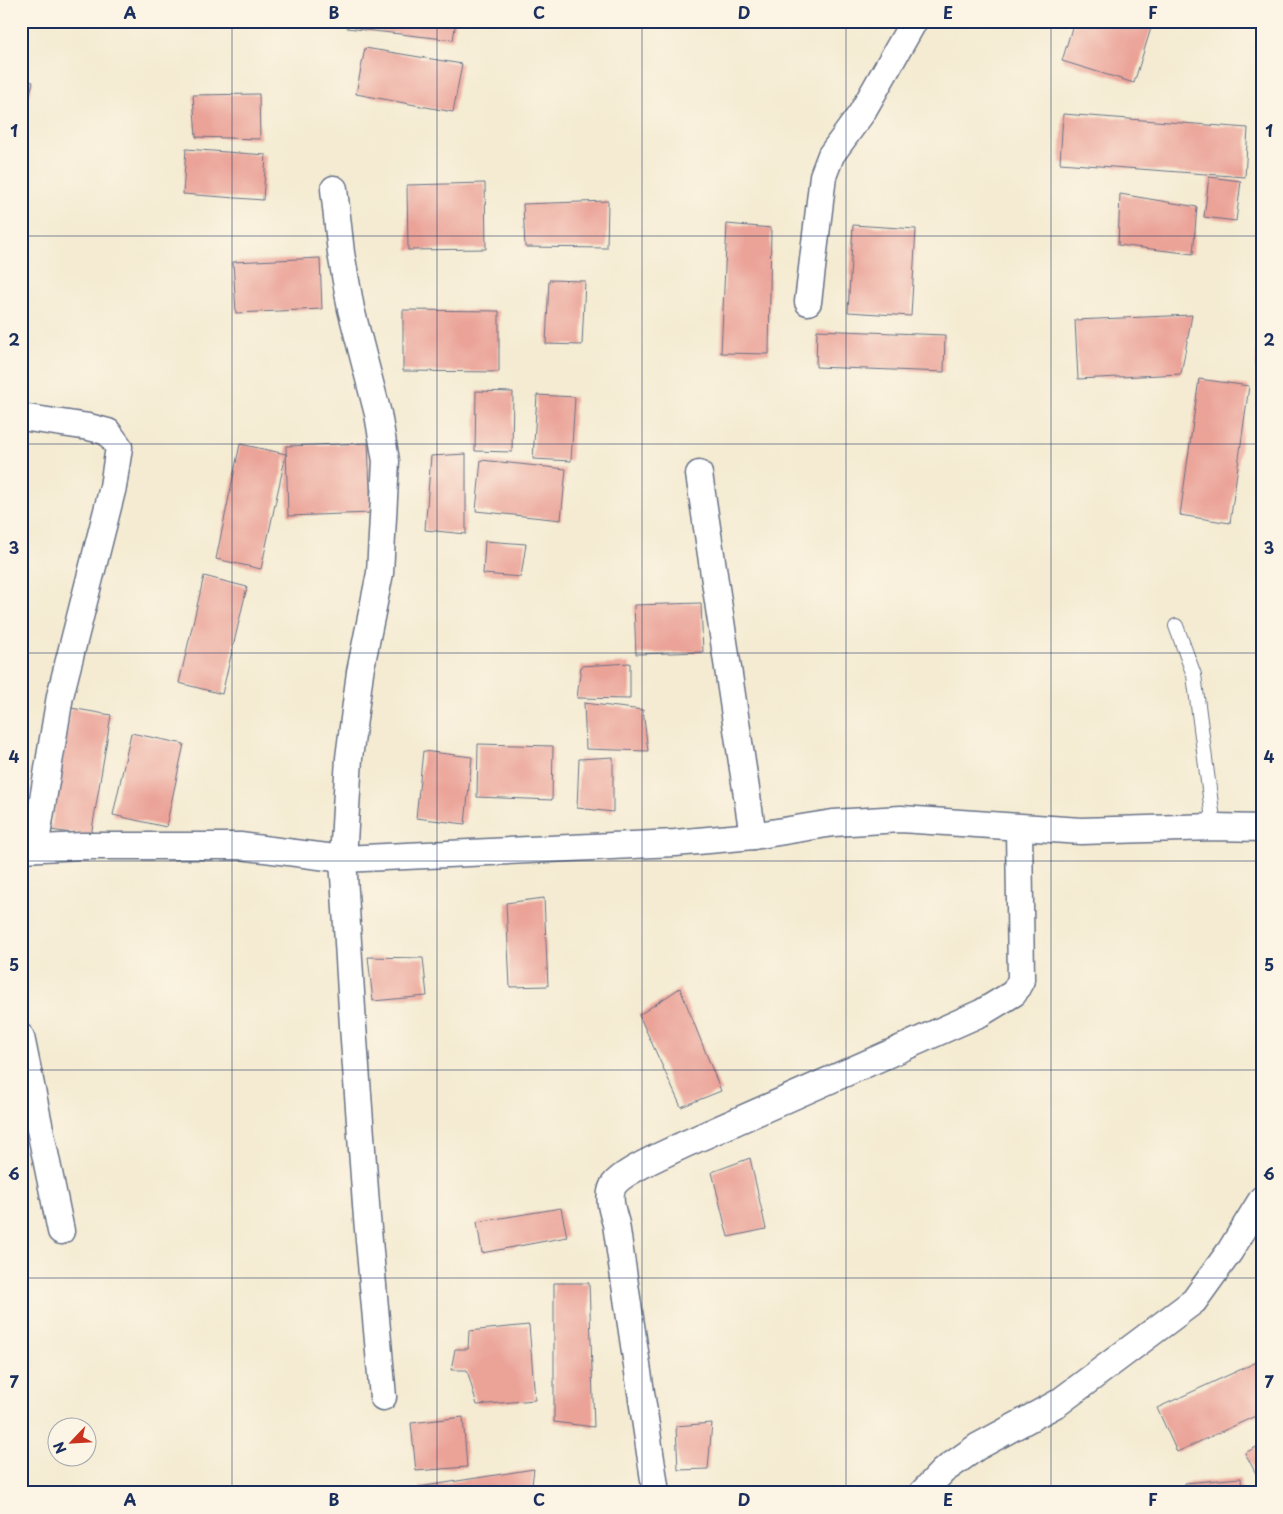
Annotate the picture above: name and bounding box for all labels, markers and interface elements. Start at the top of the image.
text: A [124,0,137,24]
text: B [329,0,340,24]
text: C [533,0,545,24]
text: D [738,0,750,24]
text: E [943,0,953,24]
text: F [1148,0,1158,24]
text: 1 [10,118,18,142]
text: 1 [1265,118,1273,142]
text: 2 [8,327,20,351]
text: 2 [1263,327,1275,351]
text: 3 [9,535,19,559]
text: 3 [1264,535,1274,559]
text: 4 [9,744,20,768]
text: 4 [1264,744,1275,768]
text: 5 [9,952,19,976]
text: 5 [1264,952,1274,976]
text: 6 [8,1161,20,1185]
text: 6 [1263,1161,1275,1185]
text: 7 [9,1369,19,1393]
text: 7 [1264,1369,1274,1393]
north arrow [48,1416,98,1466]
text: N [48,1438,72,1457]
text: A [124,1487,137,1511]
text: B [329,1487,340,1511]
text: C [533,1487,545,1511]
text: D [738,1487,750,1511]
text: E [943,1487,953,1511]
text: F [1148,1487,1158,1511]

